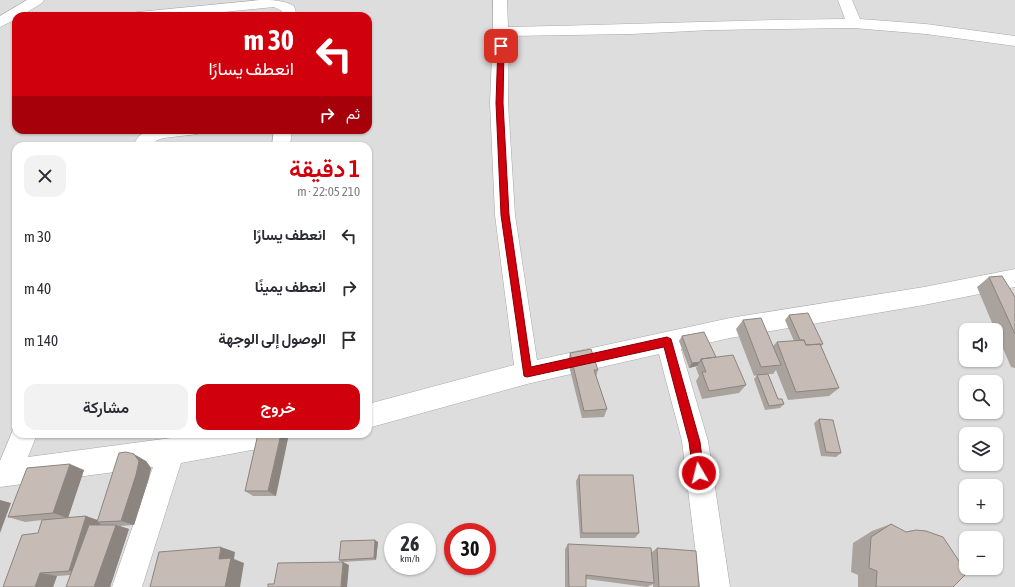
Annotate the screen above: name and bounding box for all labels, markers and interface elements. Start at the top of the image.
text: 30 m [244,24,294,56]
icon: left [308,28,360,80]
pin [484,29,518,63]
icon: arrive [490,35,512,57]
text: انعطف يسارًا [208,58,294,79]
icon: right [316,104,338,126]
text: ثم [346,105,360,122]
button: close [24,155,66,197]
text: 1 دقيقة [289,155,360,182]
text: 210 m · 22:05 [297,184,360,199]
icon: left [338,225,360,247]
text: انعطف يسارًا [253,226,326,243]
text: 30 m [24,228,51,245]
icon: right [338,277,360,299]
text: انعطف يمينًا [255,278,326,295]
text: 40 m [24,280,51,297]
map controls [959,323,1003,575]
button: sound [959,323,1003,367]
icon: arrive [338,329,360,351]
text: الوصول إلى الوجهة [218,330,326,347]
text: 140 m [24,332,58,349]
button: search [959,375,1003,419]
button: مشاركة [24,384,188,430]
button: خروج [196,384,360,430]
button: layers [959,427,1003,471]
position arrow [678,452,720,494]
button: + [959,479,1003,523]
speed limit sign: 30 [444,523,496,575]
button: − [959,531,1003,575]
text: 26 [401,532,419,555]
text: km/h [400,553,420,564]

